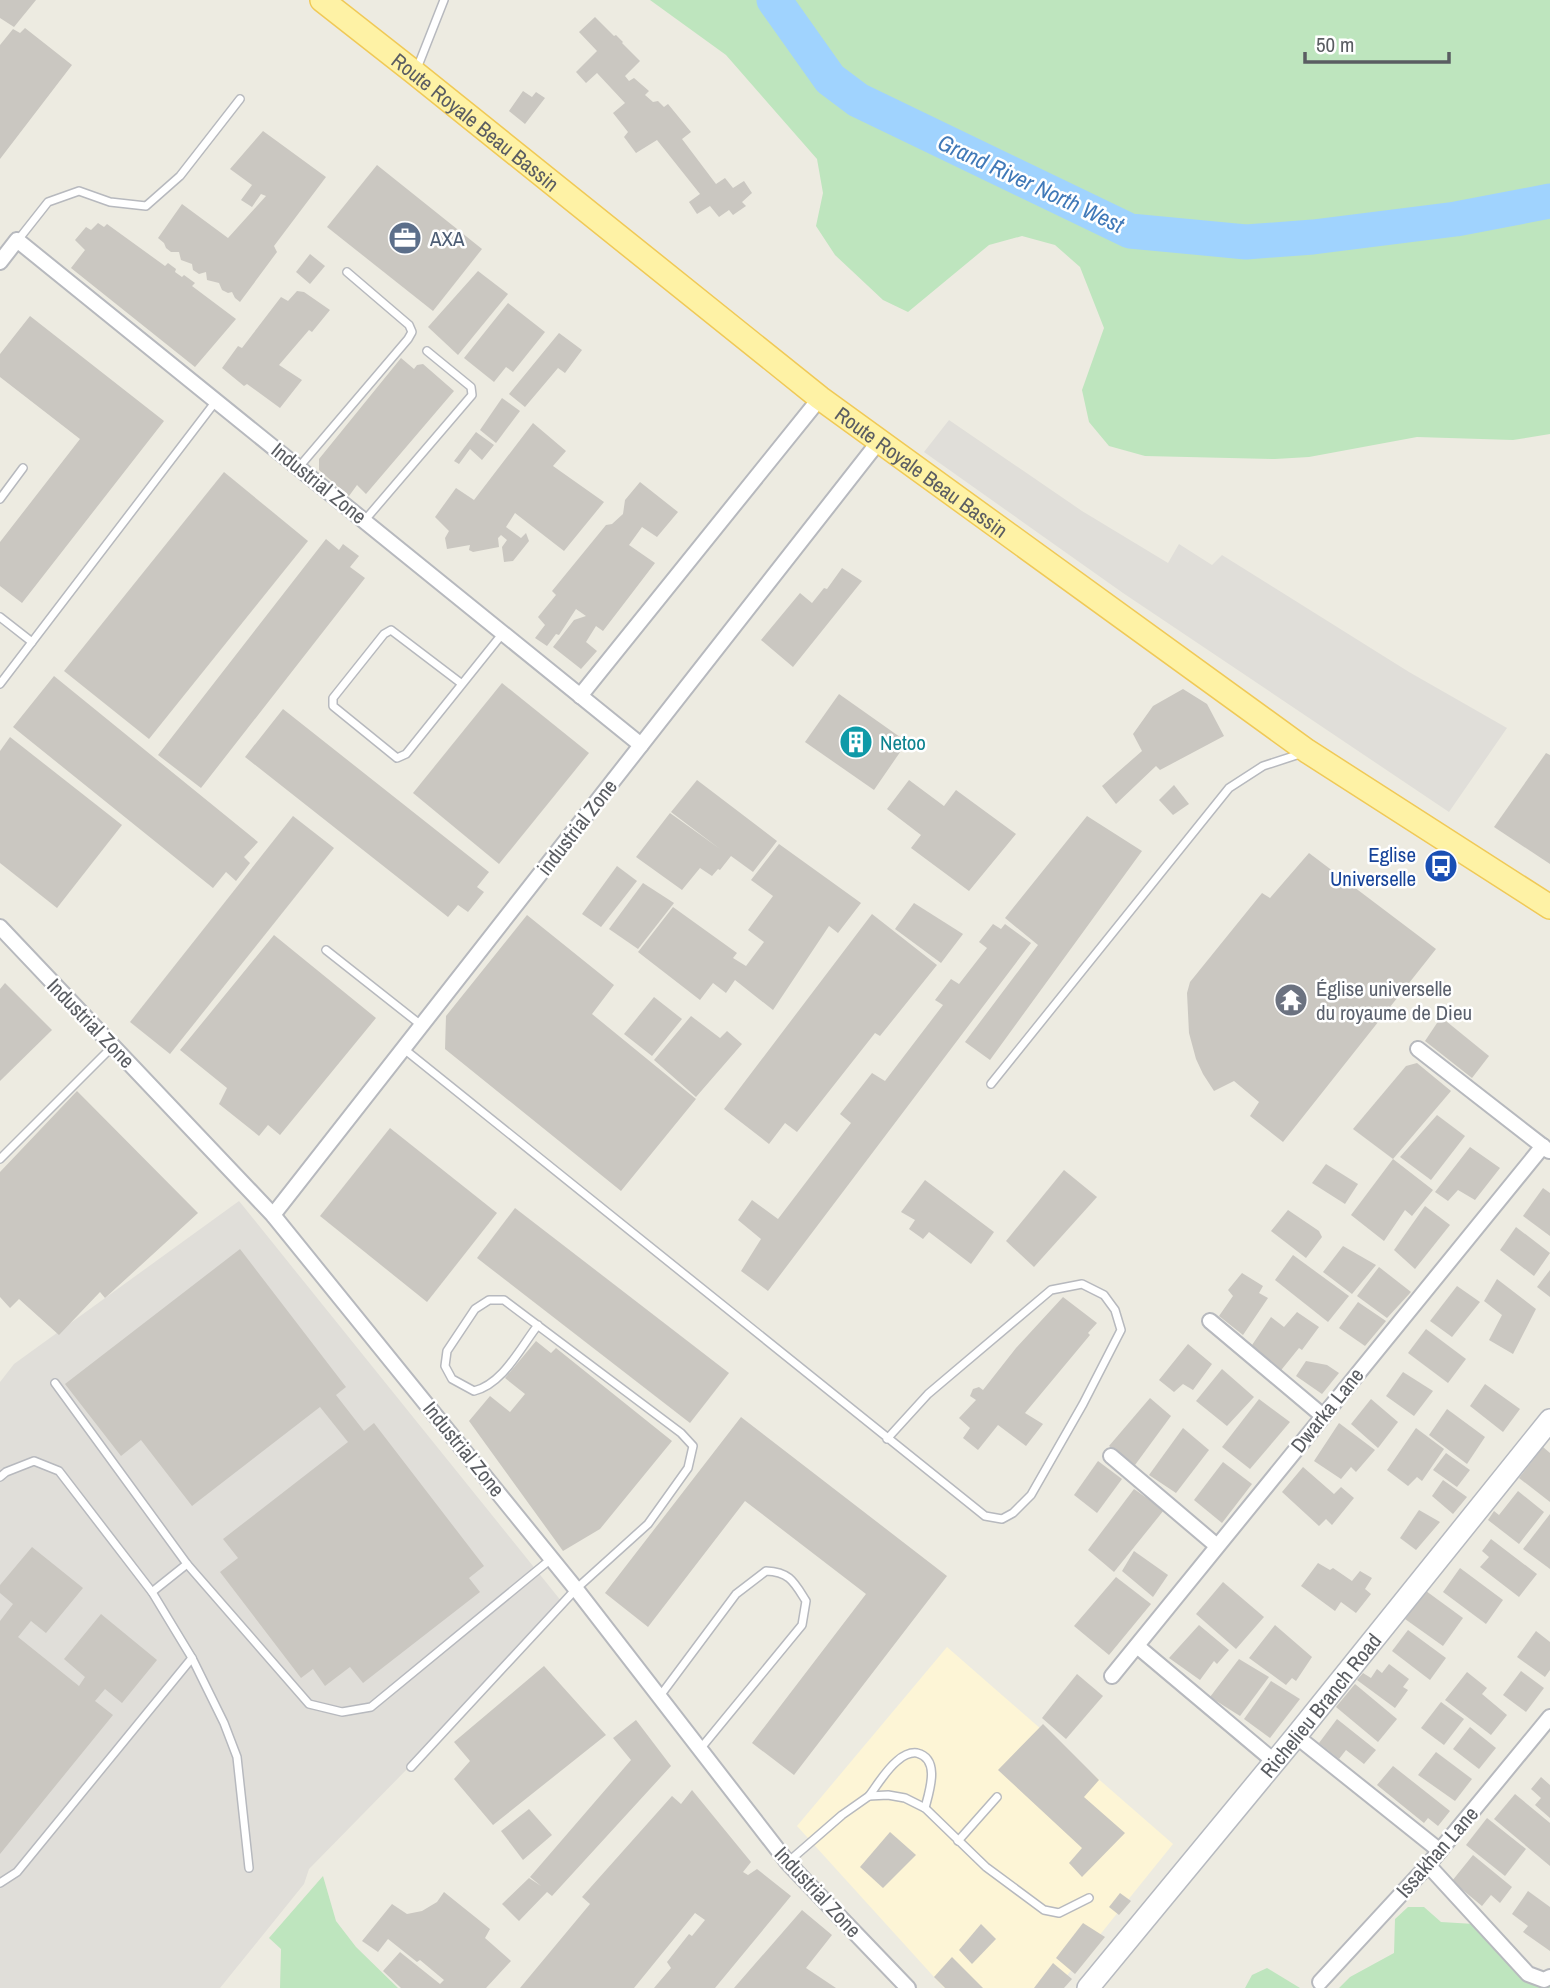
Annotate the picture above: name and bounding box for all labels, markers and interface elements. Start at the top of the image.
scale bar [1305,21,1448,65]
text: 50 m [1316,30,1354,59]
street label: Route Royale Beau Bassin [386,46,565,198]
water label: Grand River North West [933,126,1130,240]
office icon: AXA [386,219,424,257]
place label: AXA [429,224,465,253]
street label: Route Royale Beau Bassin [829,399,1014,544]
street label: Industrial Zone [265,436,373,530]
building icon: Netoo [837,723,875,761]
place label: Netoo [880,728,926,757]
street label: industrial Zone [530,773,624,881]
place label: Eglise Universelle [1330,840,1416,893]
bus stop icon: Eglise Universelle [1422,847,1460,885]
street label: Industrial Zone [41,972,141,1074]
place label: Église universelle du royaume de Dieu [1316,974,1472,1027]
temple icon: Église universelle du royaume de Dieu [1272,981,1310,1019]
street label: Dwarka Lane [1284,1361,1370,1459]
street label: Industrial Zone [417,1395,511,1503]
street label: Richelieu Branch Road [1253,1627,1388,1784]
street label: Issakhan Lane [1389,1800,1485,1904]
street label: Industrial Zone [768,1840,868,1944]

